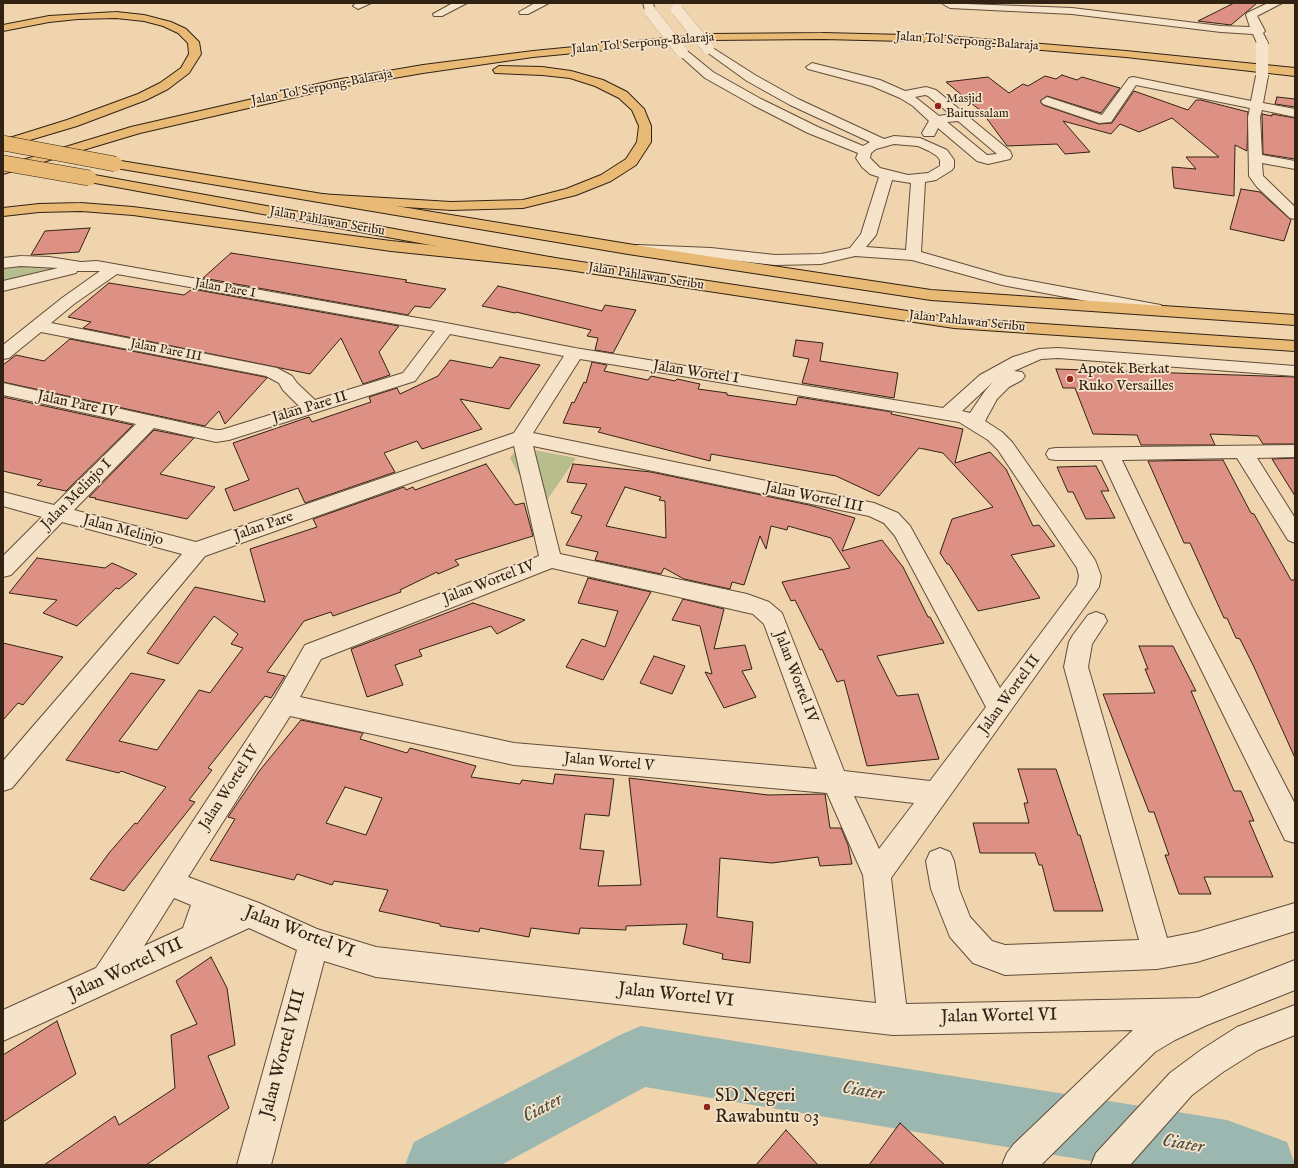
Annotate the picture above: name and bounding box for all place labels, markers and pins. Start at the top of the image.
place label: Masjid Baitussalam [946,91,1009,122]
marker: Masjid Baitussalam [933,101,943,111]
place label: Apotek Berkat Ruko Versailles [1078,361,1174,396]
marker: Apotek Berkat Ruko Versailles [1065,374,1075,384]
place label: SD Negeri Rawabuntu 03 [715,1086,819,1128]
marker: SD Negeri Rawabuntu 03 [702,1102,712,1112]

